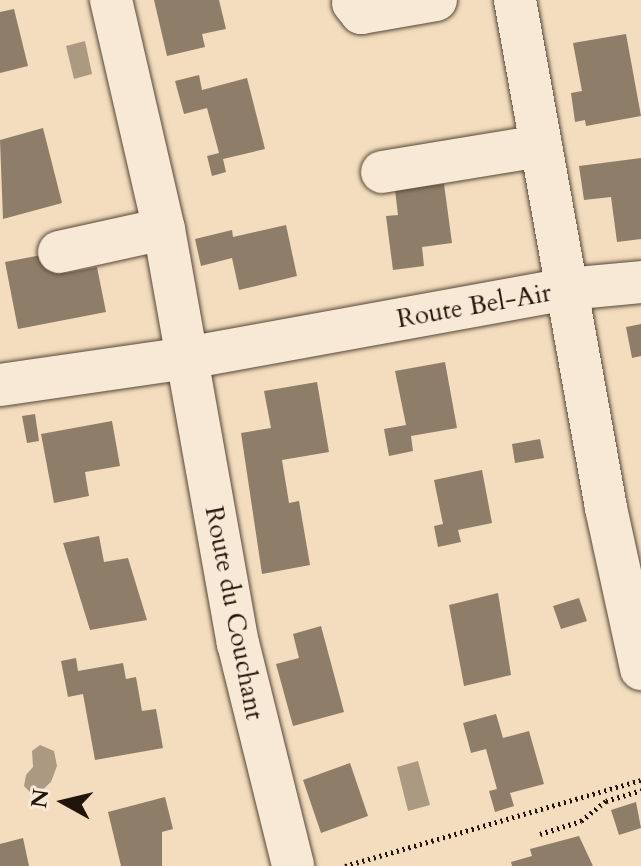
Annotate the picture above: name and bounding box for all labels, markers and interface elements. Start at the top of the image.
street label: Route Bel-Air [394,277,554,335]
street label: Route du Couchant [198,504,270,722]
north arrow [24,762,104,842]
text: N [24,787,56,810]

